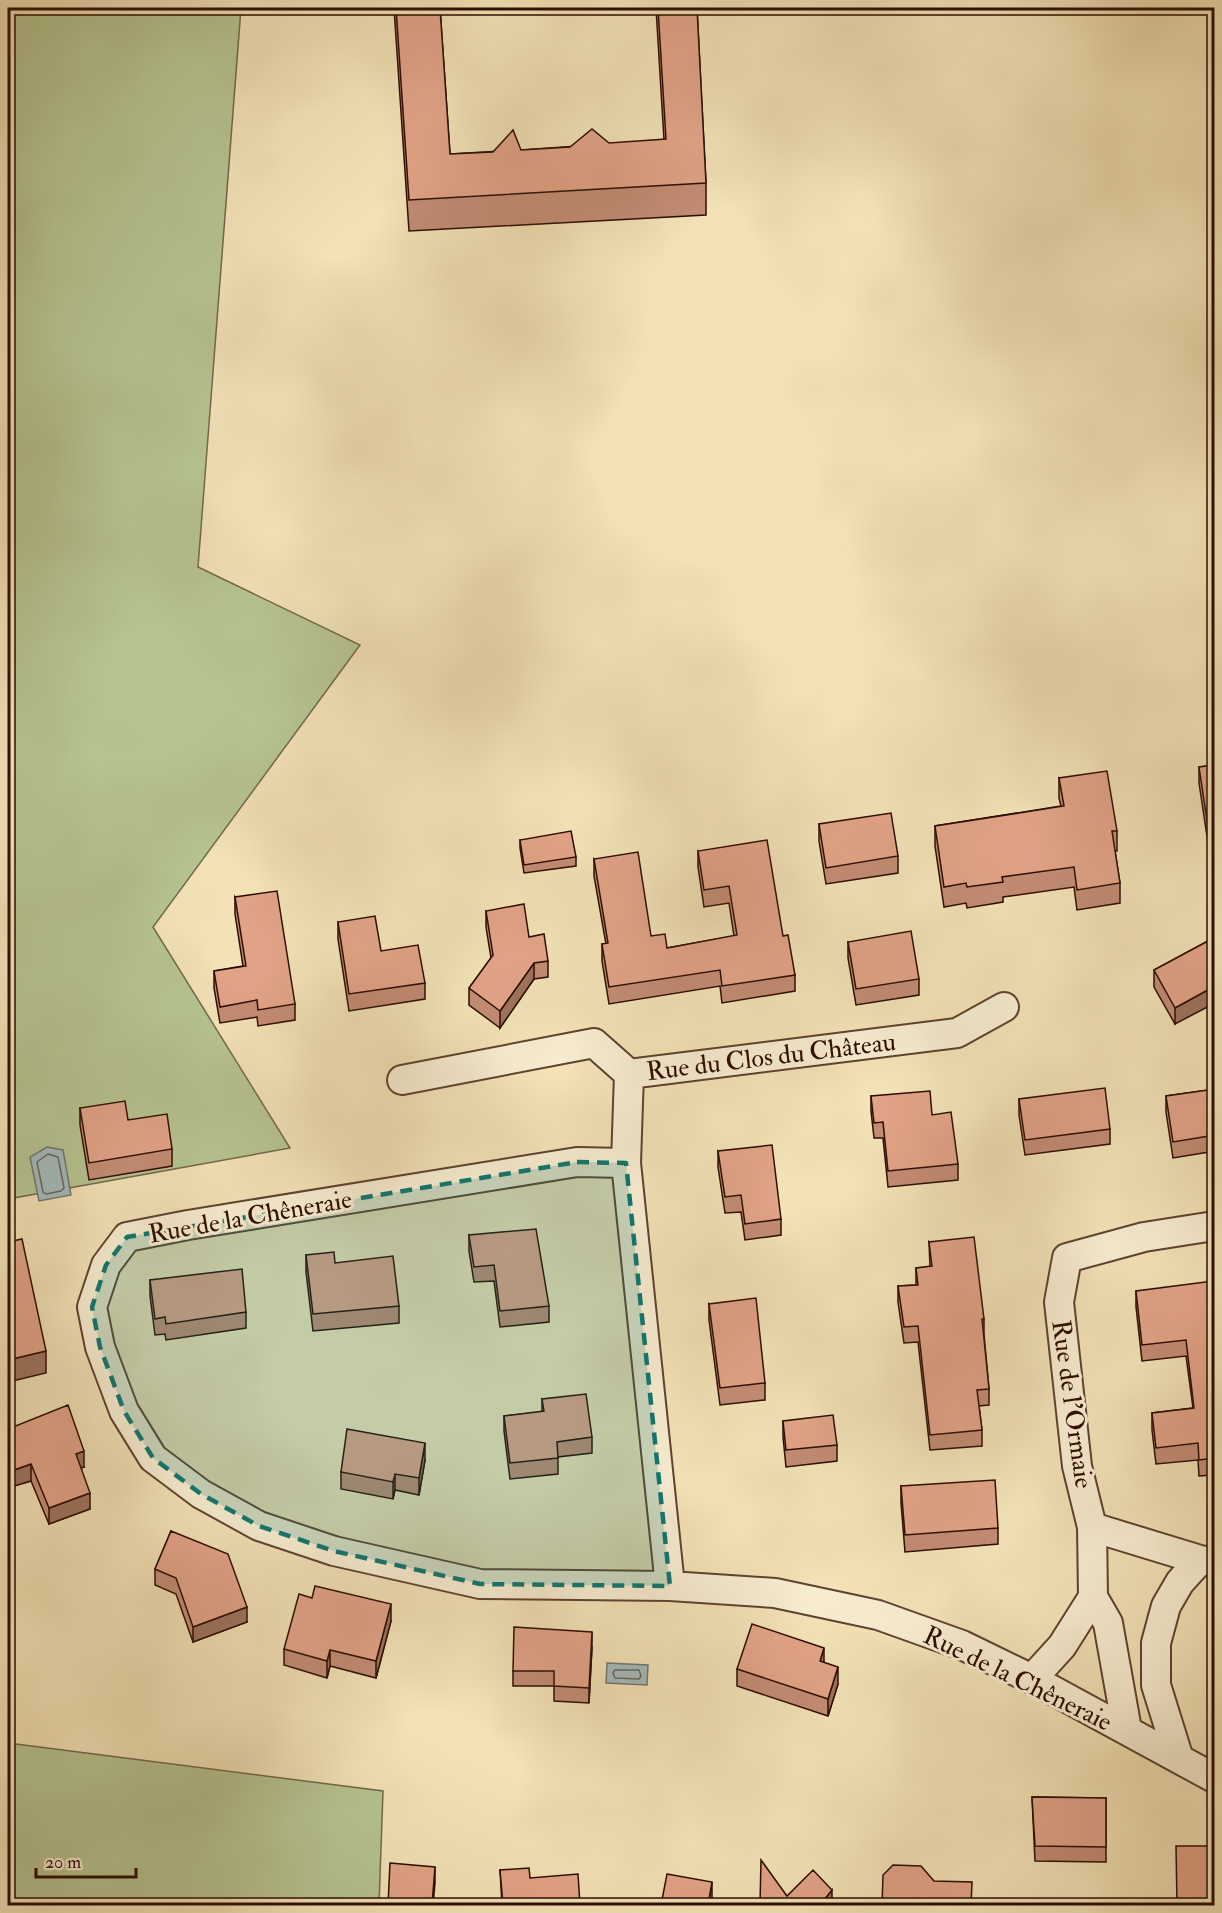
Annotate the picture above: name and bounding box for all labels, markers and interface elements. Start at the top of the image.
street label: Rue du Clos du Château [645,1026,898,1088]
street label: Rue de la Chêneraie [146,1183,355,1251]
street label: Rue de l'Ormaie [1044,1318,1100,1491]
street label: Rue de la Chêneraie [918,1619,1117,1738]
scale bar [36,1841,136,1879]
text: 20 m [45,1851,81,1874]

